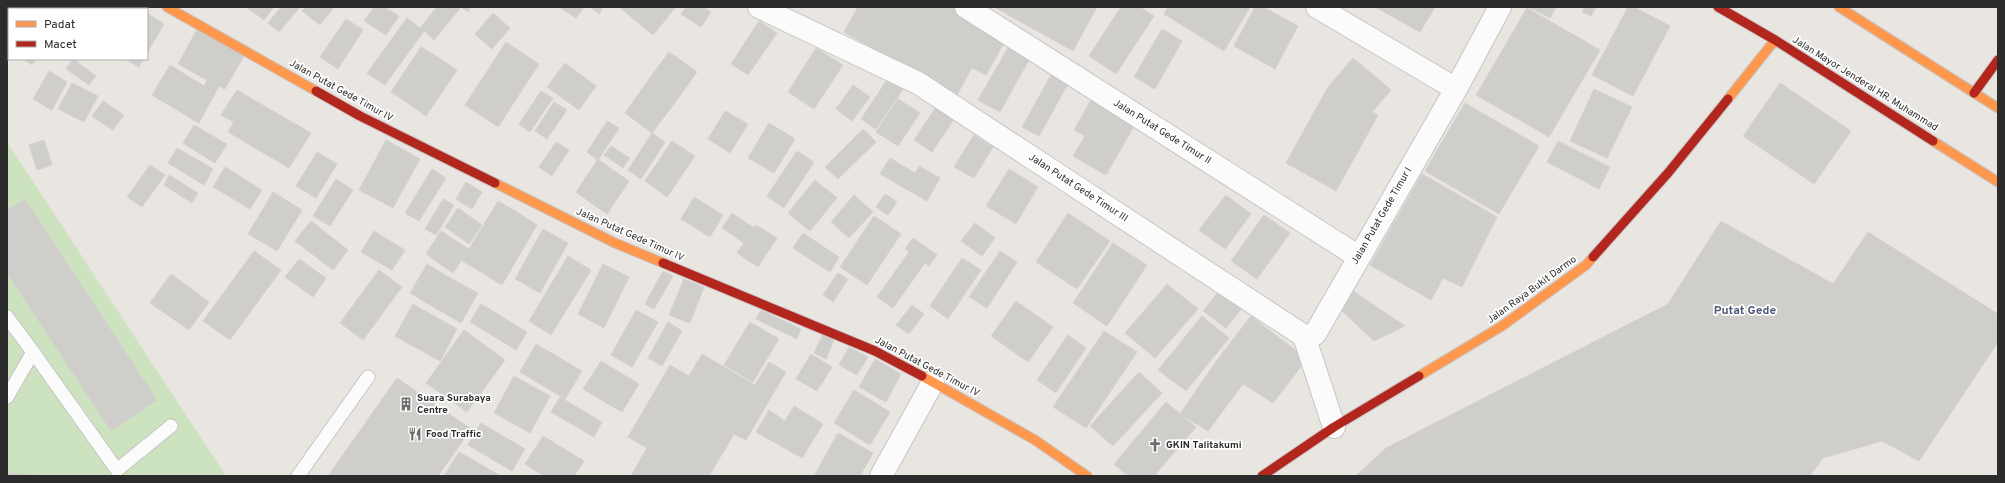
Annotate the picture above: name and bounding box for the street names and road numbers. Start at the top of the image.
street label: Jalan Mayor Jenderal HR. Muhammad [1790,34,1940,134]
street label: Jalan Putat Gede Timur IV [287,57,396,125]
street label: Jalan Putat Gede Timur II [1111,96,1213,168]
street label: Jalan Putat Gede Timur III [1026,151,1130,225]
street label: Jalan Putat Gede Timur I [1349,165,1415,267]
street label: Jalan Putat Gede Timur IV [574,205,686,265]
street label: Jalan Raya Bukit Darmo [1485,253,1580,327]
street label: Jalan Putat Gede Timur IV [872,334,982,400]

